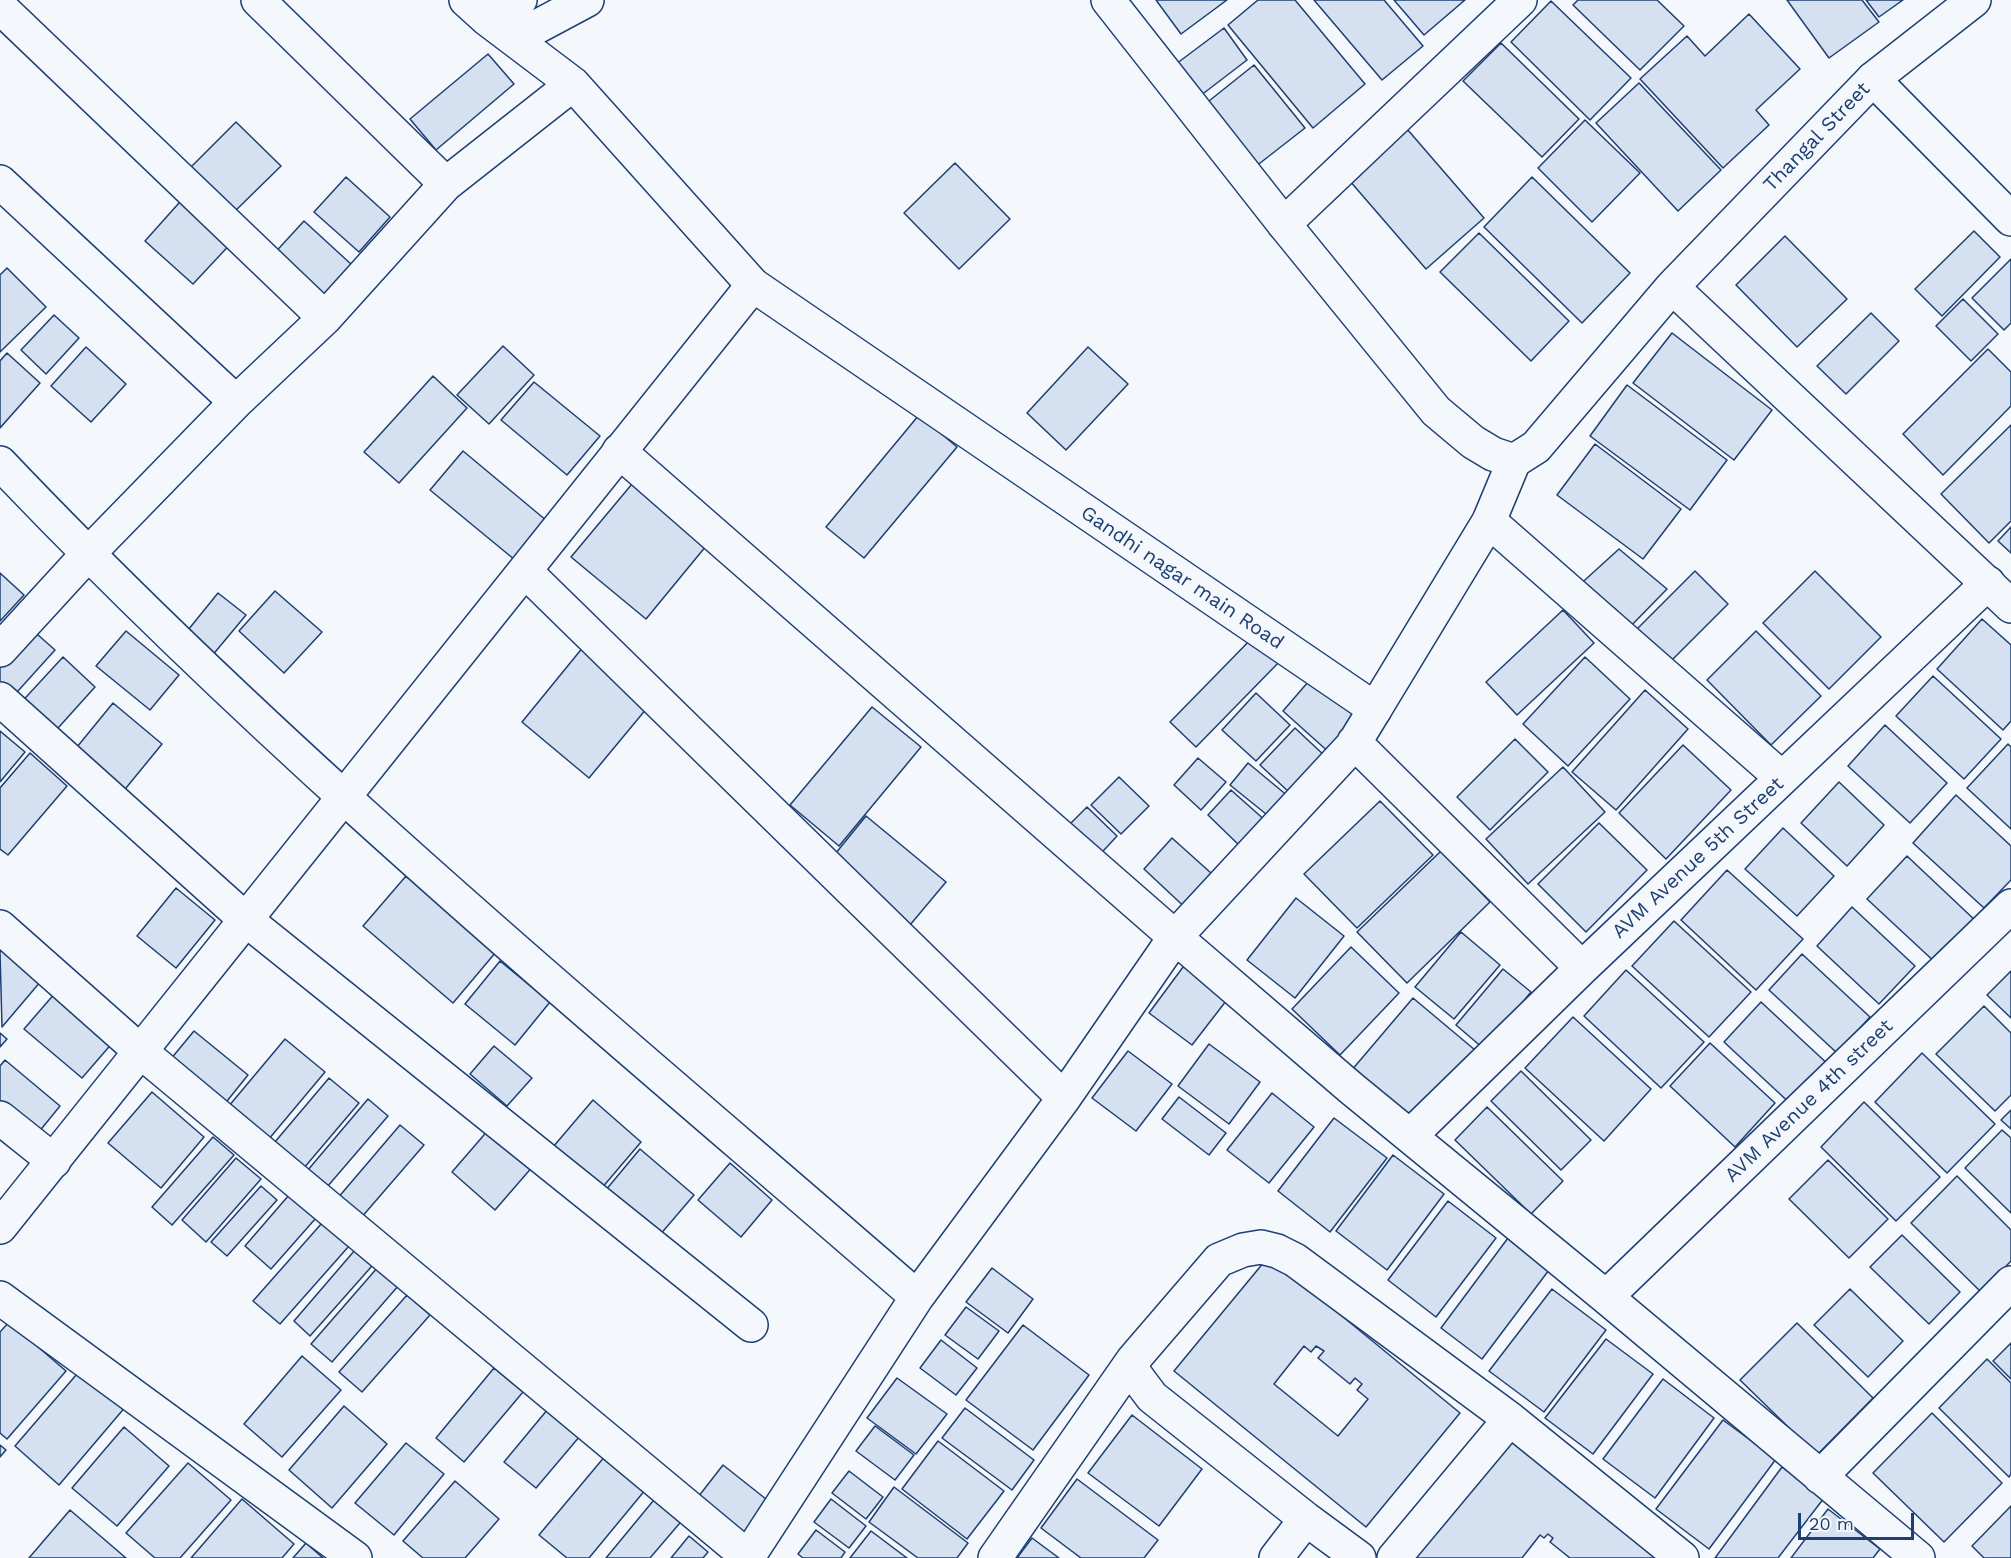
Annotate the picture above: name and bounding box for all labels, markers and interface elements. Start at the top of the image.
street label: Thangal Street [1759,77,1875,197]
street label: Gandhi nagar main Road [1076,501,1288,655]
street label: AVM Avenue 5th Street [1607,772,1789,944]
street label: AVM Avenue 4th street [1720,1015,1898,1187]
scale bar [1801,1501,1916,1539]
text: 20 m [1809,1513,1854,1534]

